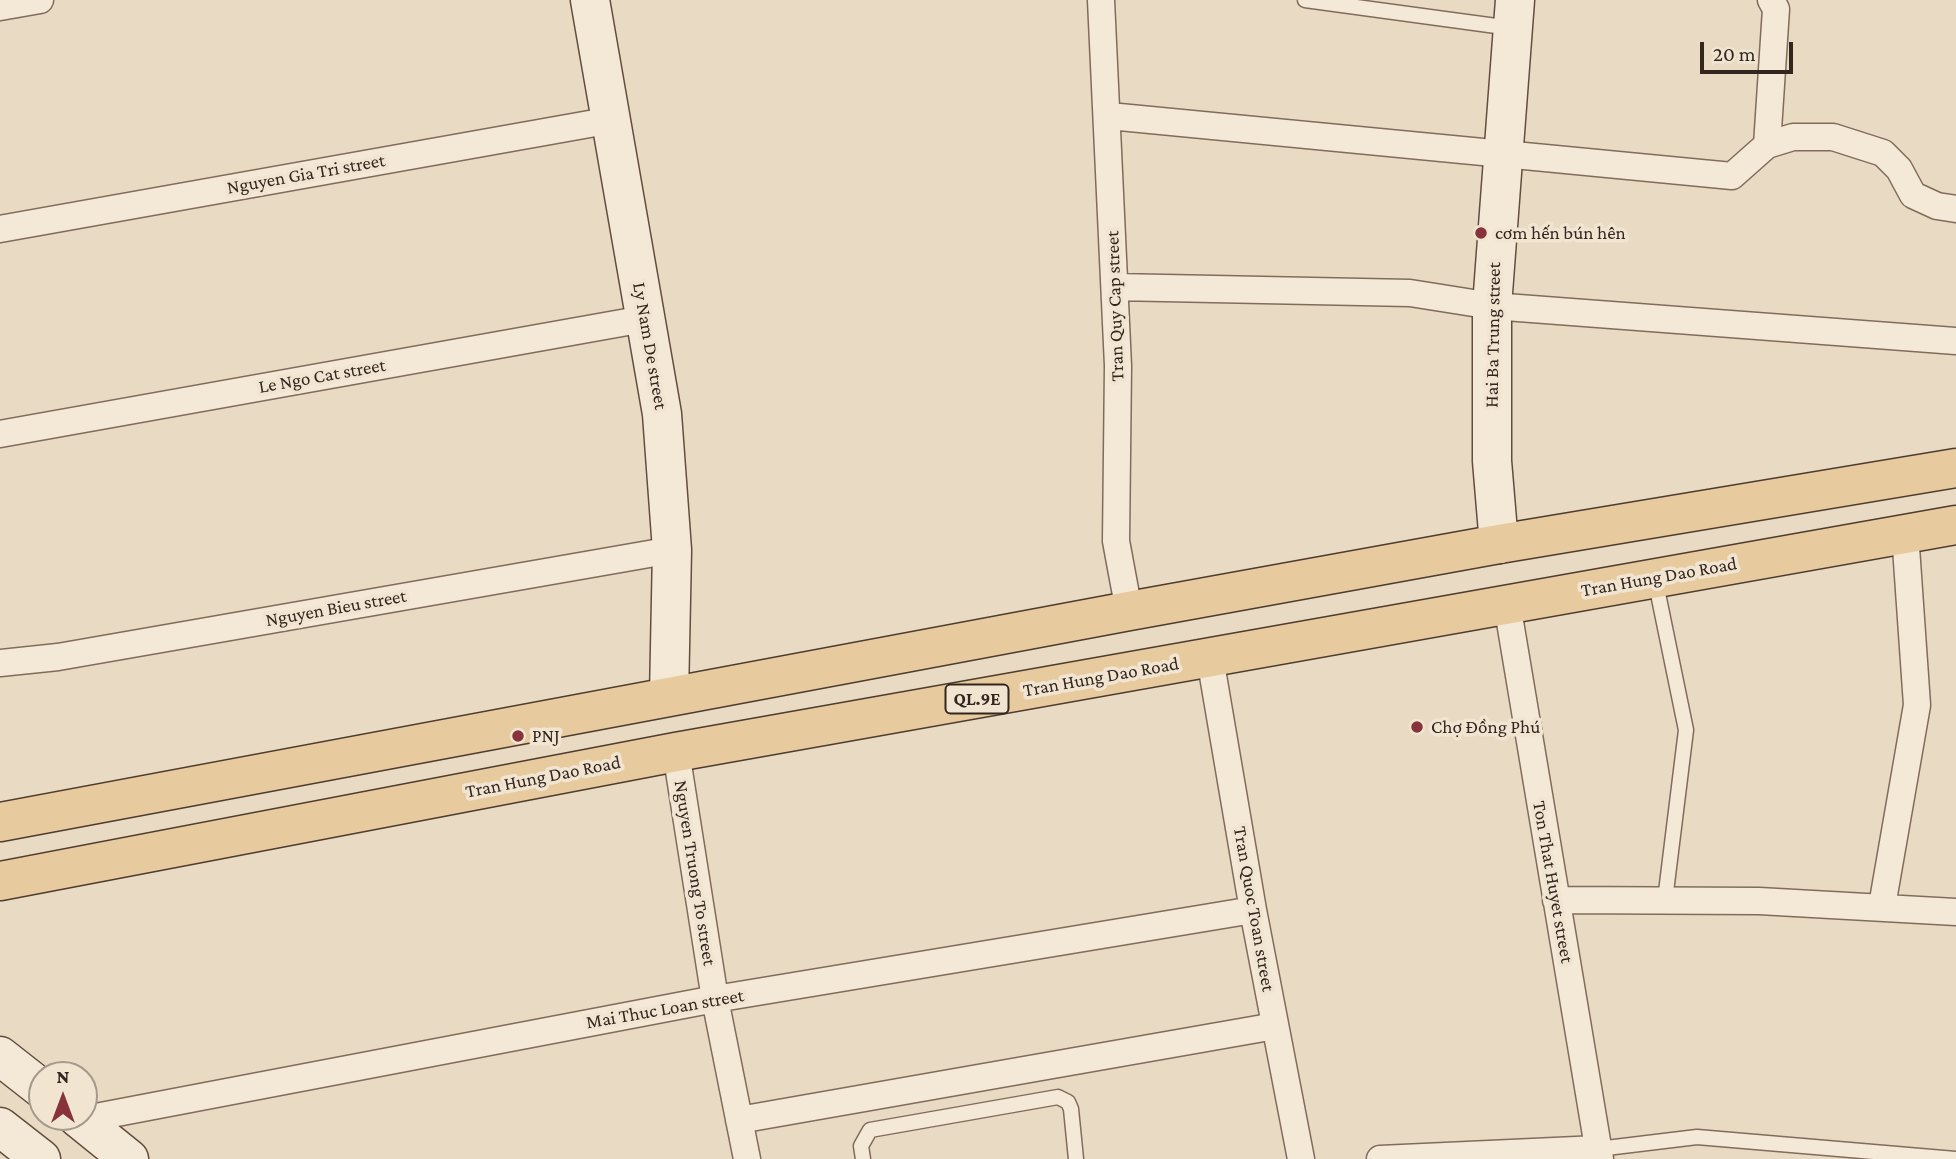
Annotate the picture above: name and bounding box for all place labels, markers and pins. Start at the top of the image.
place label: cơm hến bún hên [1495,222,1626,244]
marker: cơm hến bún hên [1473,225,1489,241]
place label: Chợ Đồng Phú [1431,716,1540,738]
marker: Chợ Đồng Phú [1409,719,1425,735]
place label: PNJ [532,725,560,747]
marker: PNJ [510,728,526,744]

